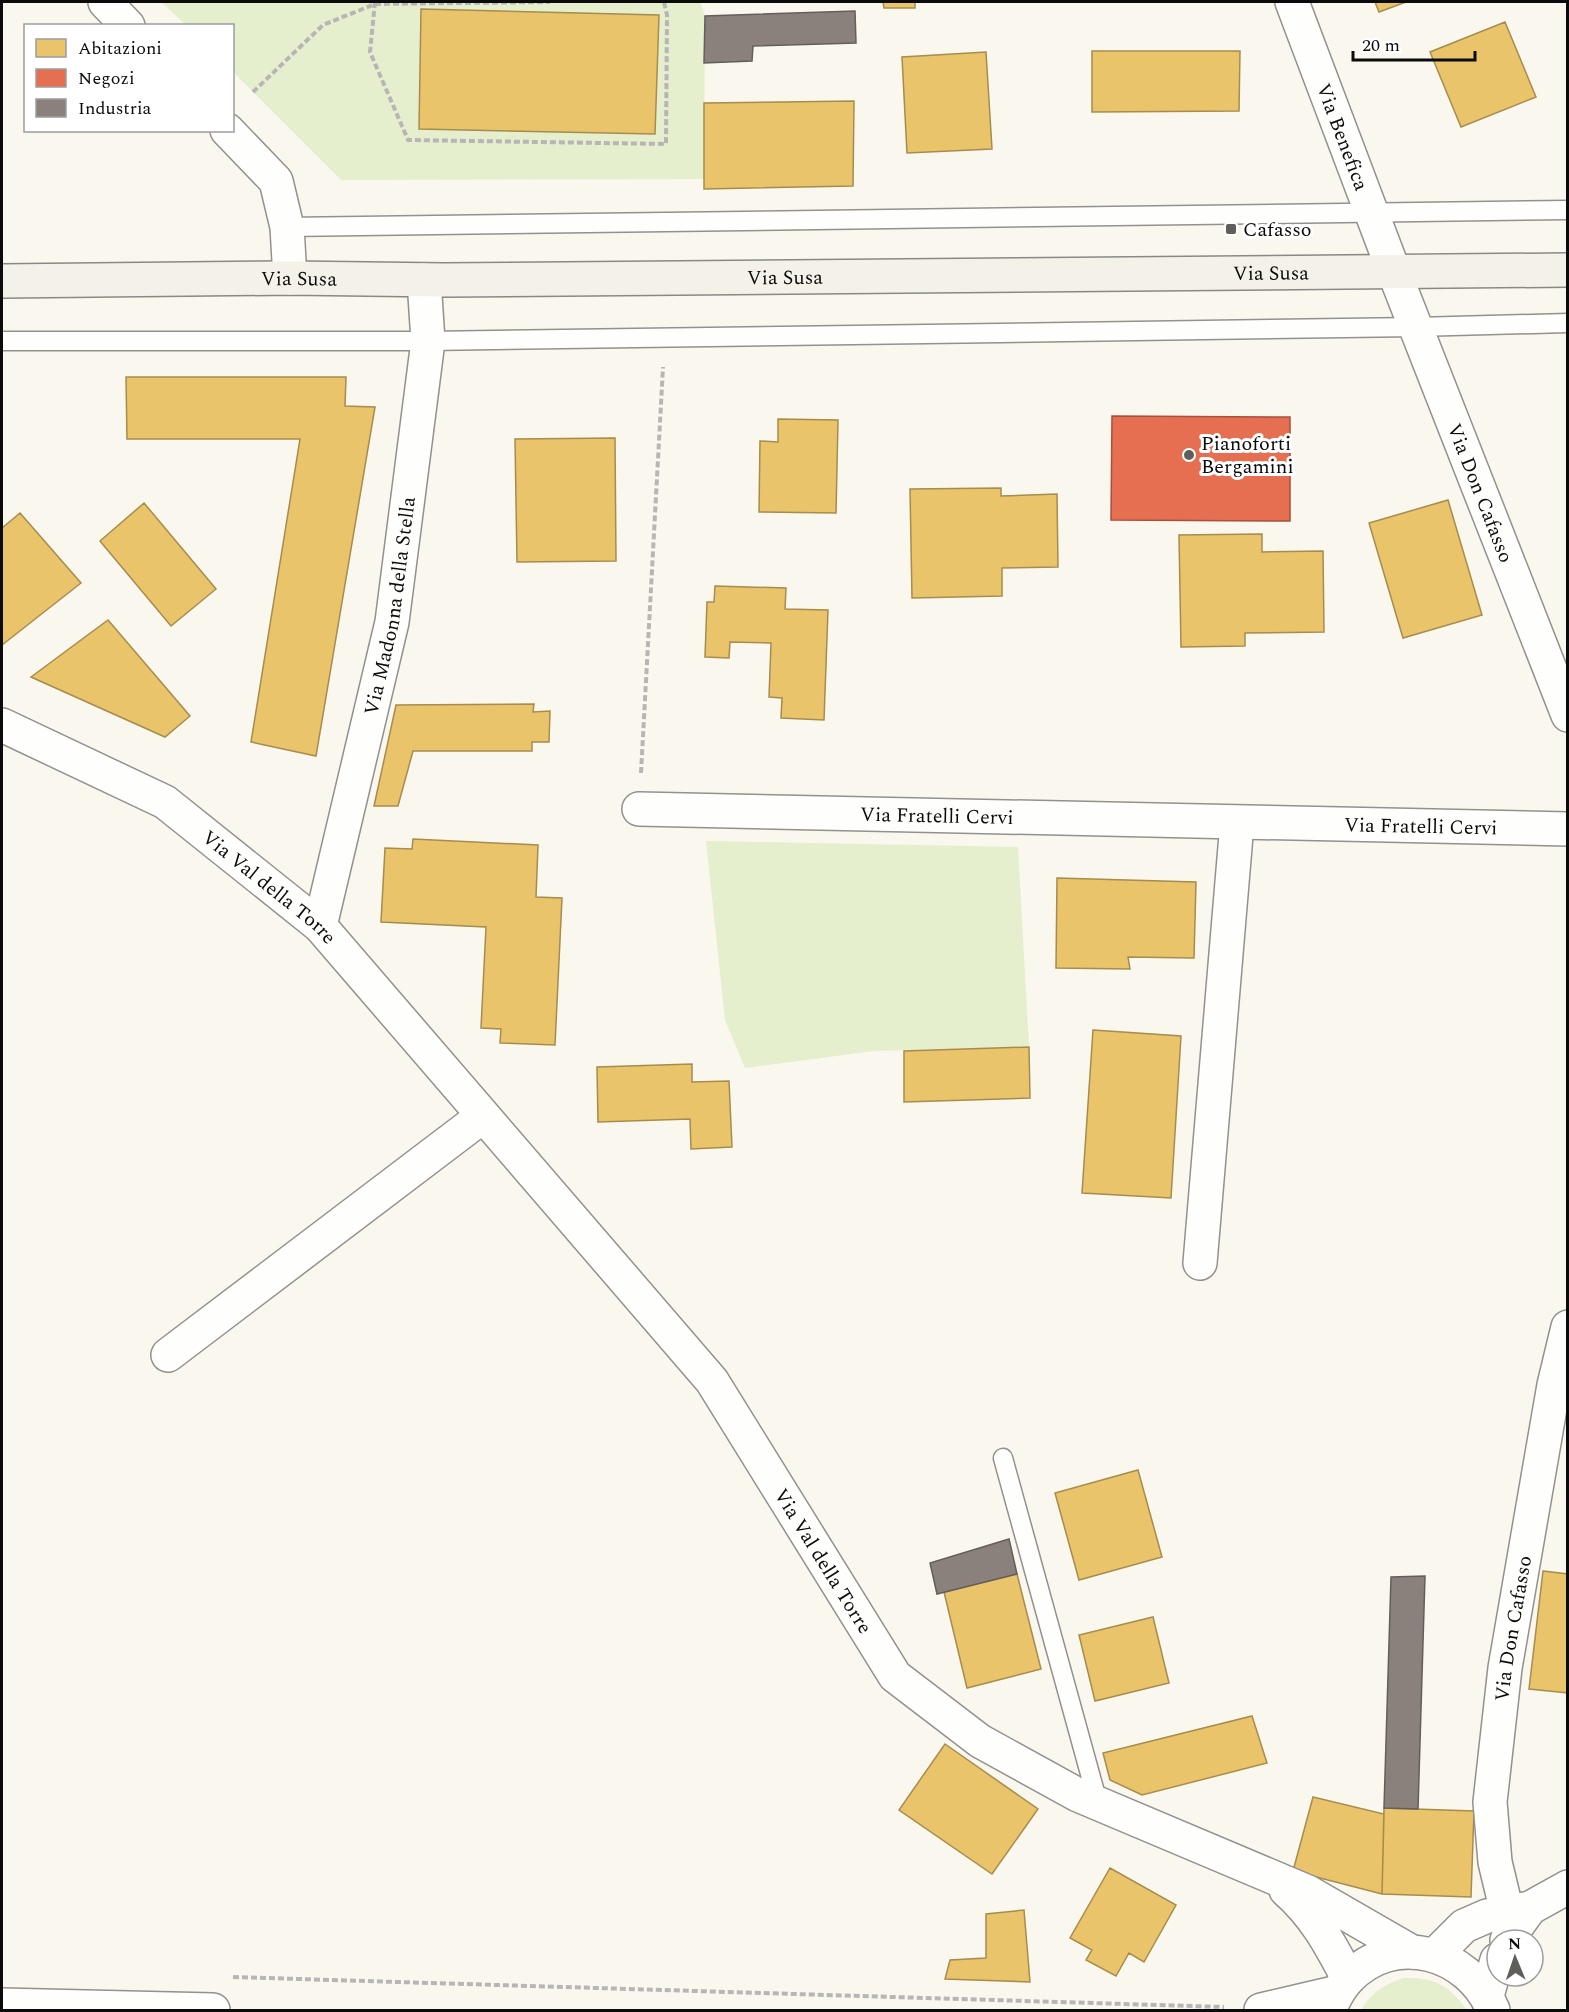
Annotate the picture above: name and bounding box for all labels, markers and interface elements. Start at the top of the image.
legend [24,24,234,132]
scale bar [1353,24,1474,62]
text: 20 m [1362,32,1400,59]
text: Abitazioni [78,35,162,62]
text: Negozi [78,65,135,92]
street label: Via Benefica [1308,79,1376,195]
text: Industria [78,95,152,122]
place label: Cafasso [1243,215,1312,245]
marker: Cafasso [1224,222,1238,236]
street label: Via Susa [1233,258,1309,289]
street label: Via Susa [747,263,823,293]
street label: Via Susa [261,264,337,295]
street label: Via Don Cafasso [1439,419,1521,567]
place label: Pianoforti Bergamini [1201,429,1294,482]
marker: Pianoforti Bergamini [1182,448,1196,462]
street label: Via Madonna della Stella [356,495,424,718]
street label: Via Fratelli Cervi [860,800,1014,833]
street label: Via Fratelli Cervi [1344,810,1498,843]
street label: Via Val della Torre [195,823,343,951]
street label: Via Val della Torre [766,1483,879,1640]
street label: Via Don Cafasso [1487,1553,1540,1703]
north arrow [1485,1928,1545,1988]
text: N [1508,1932,1521,1956]

